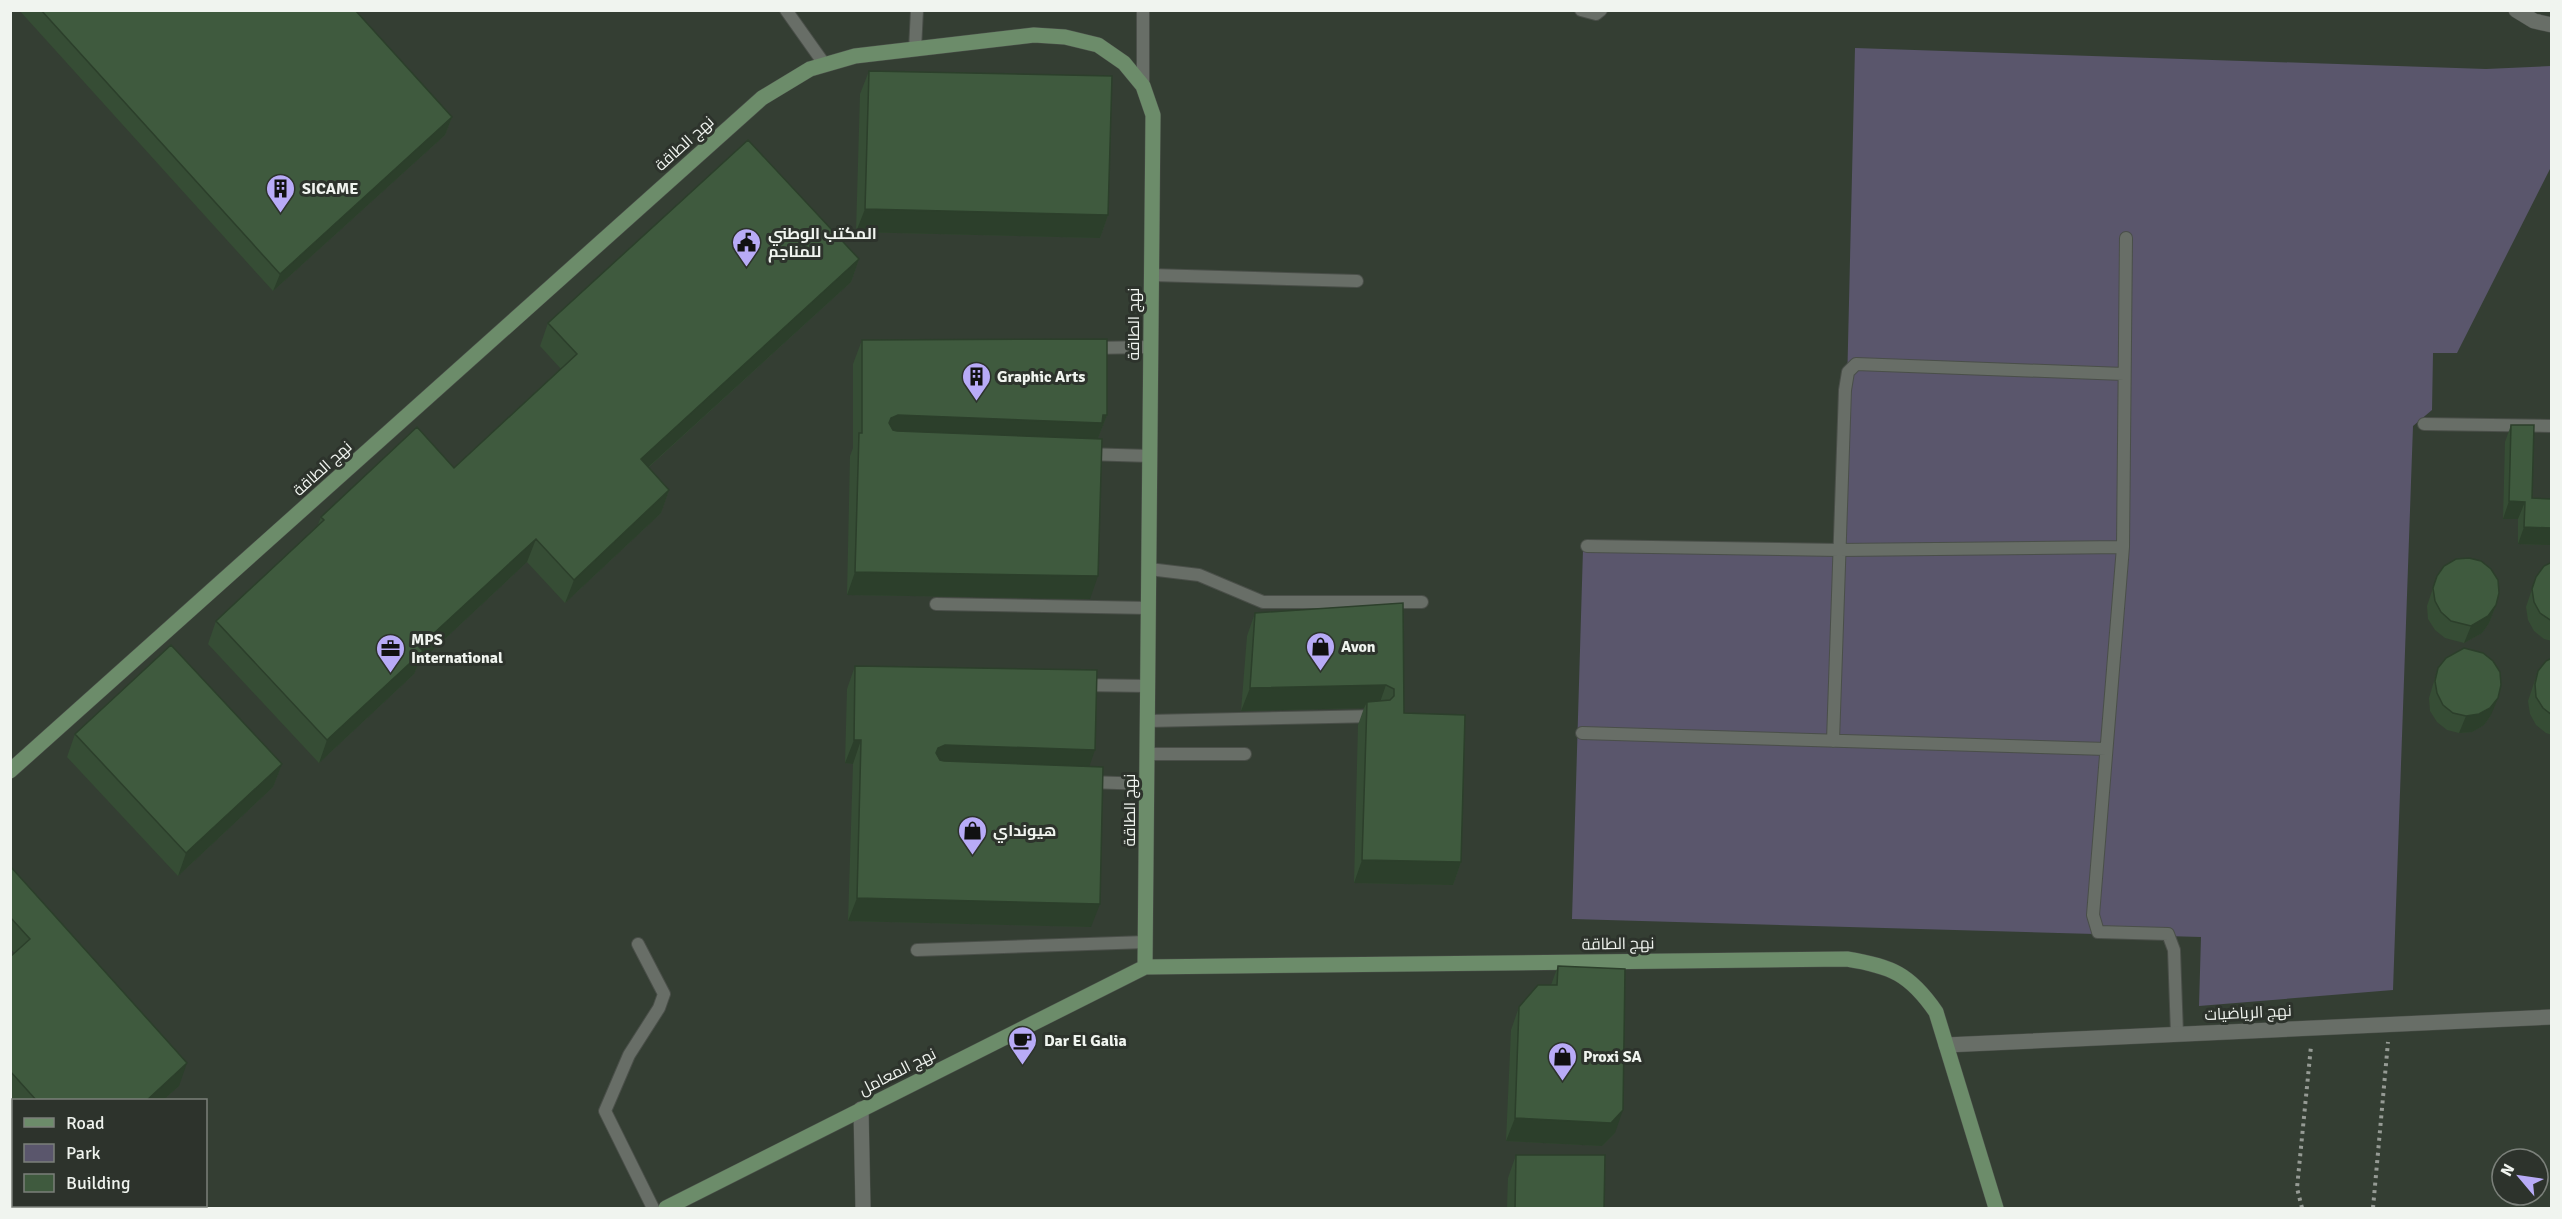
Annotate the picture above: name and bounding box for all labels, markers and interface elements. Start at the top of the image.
street label: نهج الطاقة [651,112,719,176]
building icon: SICAME [265,172,297,214]
place label: SICAME [302,179,358,199]
place label: المكتب الوطني للمناجم [768,224,877,263]
public building icon: المكتب الوطني للمناجم [731,226,763,268]
street label: نهج الطاقة [1124,288,1145,360]
building icon: Graphic Arts [960,360,992,402]
place label: Graphic Arts [997,367,1085,387]
street label: نهج الطاقة [289,437,357,501]
place label: MPS International [411,630,503,668]
shop icon: Avon [1304,630,1336,672]
office icon: MPS International [374,632,406,674]
place label: Avon [1341,637,1376,657]
street label: نهج الطاقة [1120,774,1141,846]
shop icon: هيونداي [956,814,988,856]
place label: هيونداي [993,821,1056,843]
street label: نهج الطاقة [1581,933,1655,956]
street label: نهج الرياضيات [2204,1001,2292,1026]
cafe icon: Dar El Galia [1007,1024,1039,1066]
place label: Dar El Galia [1044,1031,1127,1051]
shop icon: Proxi SA [1546,1040,1578,1082]
street label: نهج المعامل [855,1044,940,1101]
place label: Proxi SA [1583,1047,1643,1067]
legend [12,1099,207,1207]
text: Road [66,1112,105,1134]
text: Park [66,1142,101,1164]
north arrow [2490,1147,2550,1207]
text: N [2496,1160,2519,1180]
text: Building [66,1172,130,1194]

